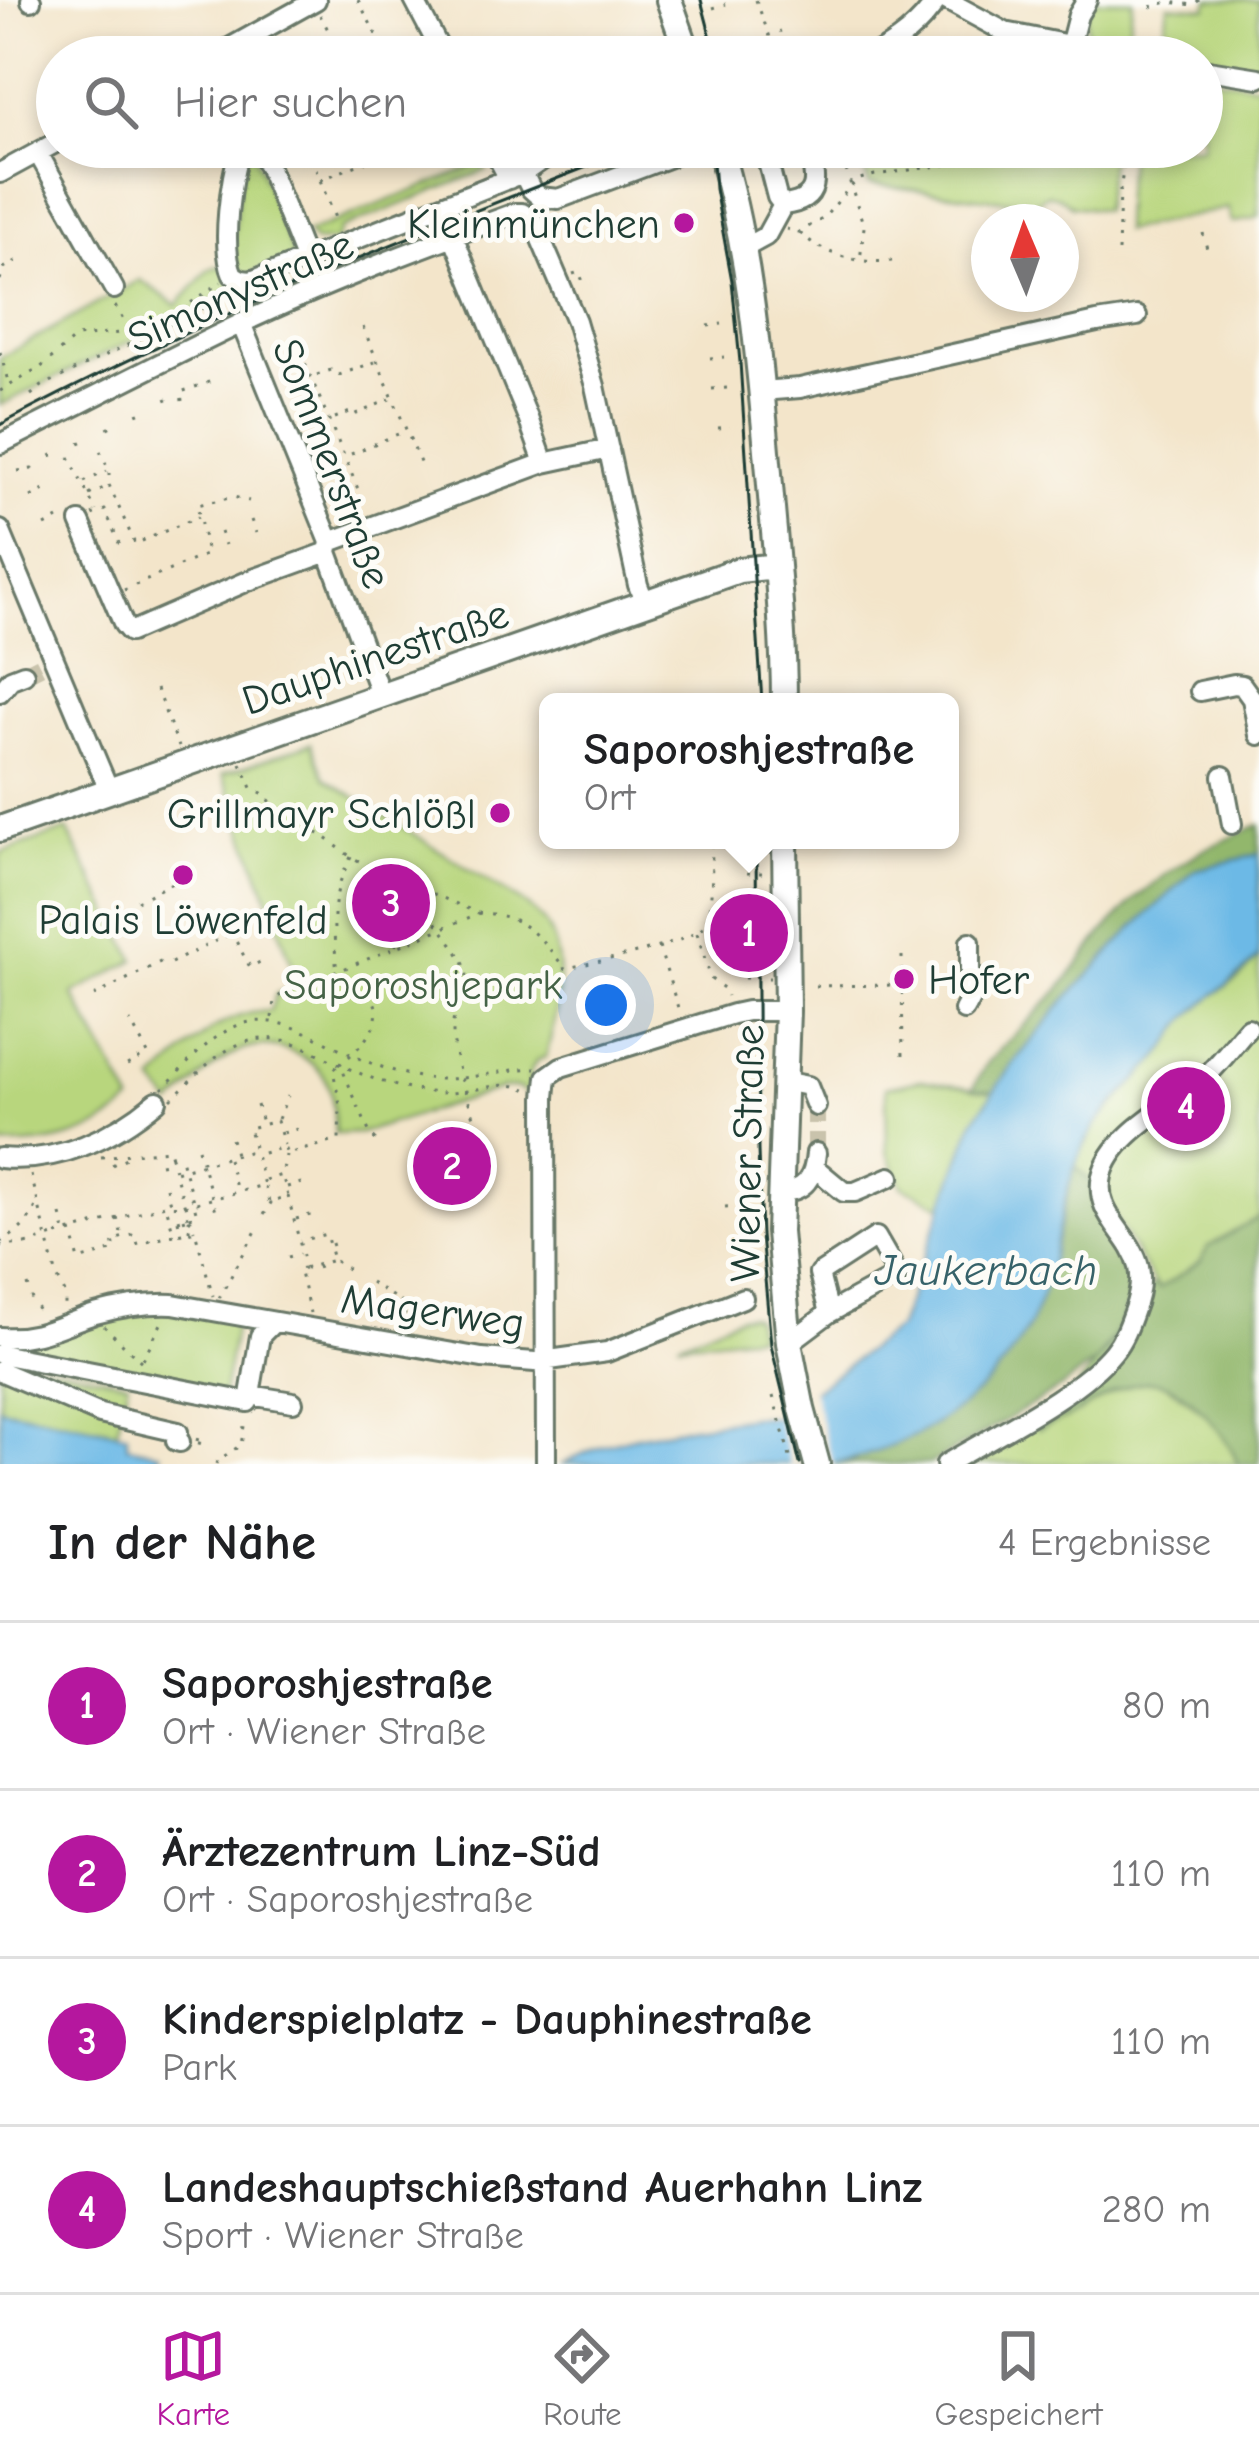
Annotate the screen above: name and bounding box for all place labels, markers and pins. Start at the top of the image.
place label: Kleinmünchen [407,200,660,249]
marker: Kleinmünchen [671,210,697,236]
place label: Grillmayr Schlößl [167,790,476,839]
marker: Grillmayr Schlößl [487,800,513,826]
pin: 3 [352,858,430,948]
marker: Palais Löwenfeld [170,862,196,888]
pin: 1 [710,888,788,978]
place label: Palais Löwenfeld [38,896,328,945]
place label: Hofer [928,956,1029,1005]
marker: Hofer [891,966,917,992]
pin: 4 [1147,1061,1225,1151]
pin: 2 [413,1121,491,1211]

